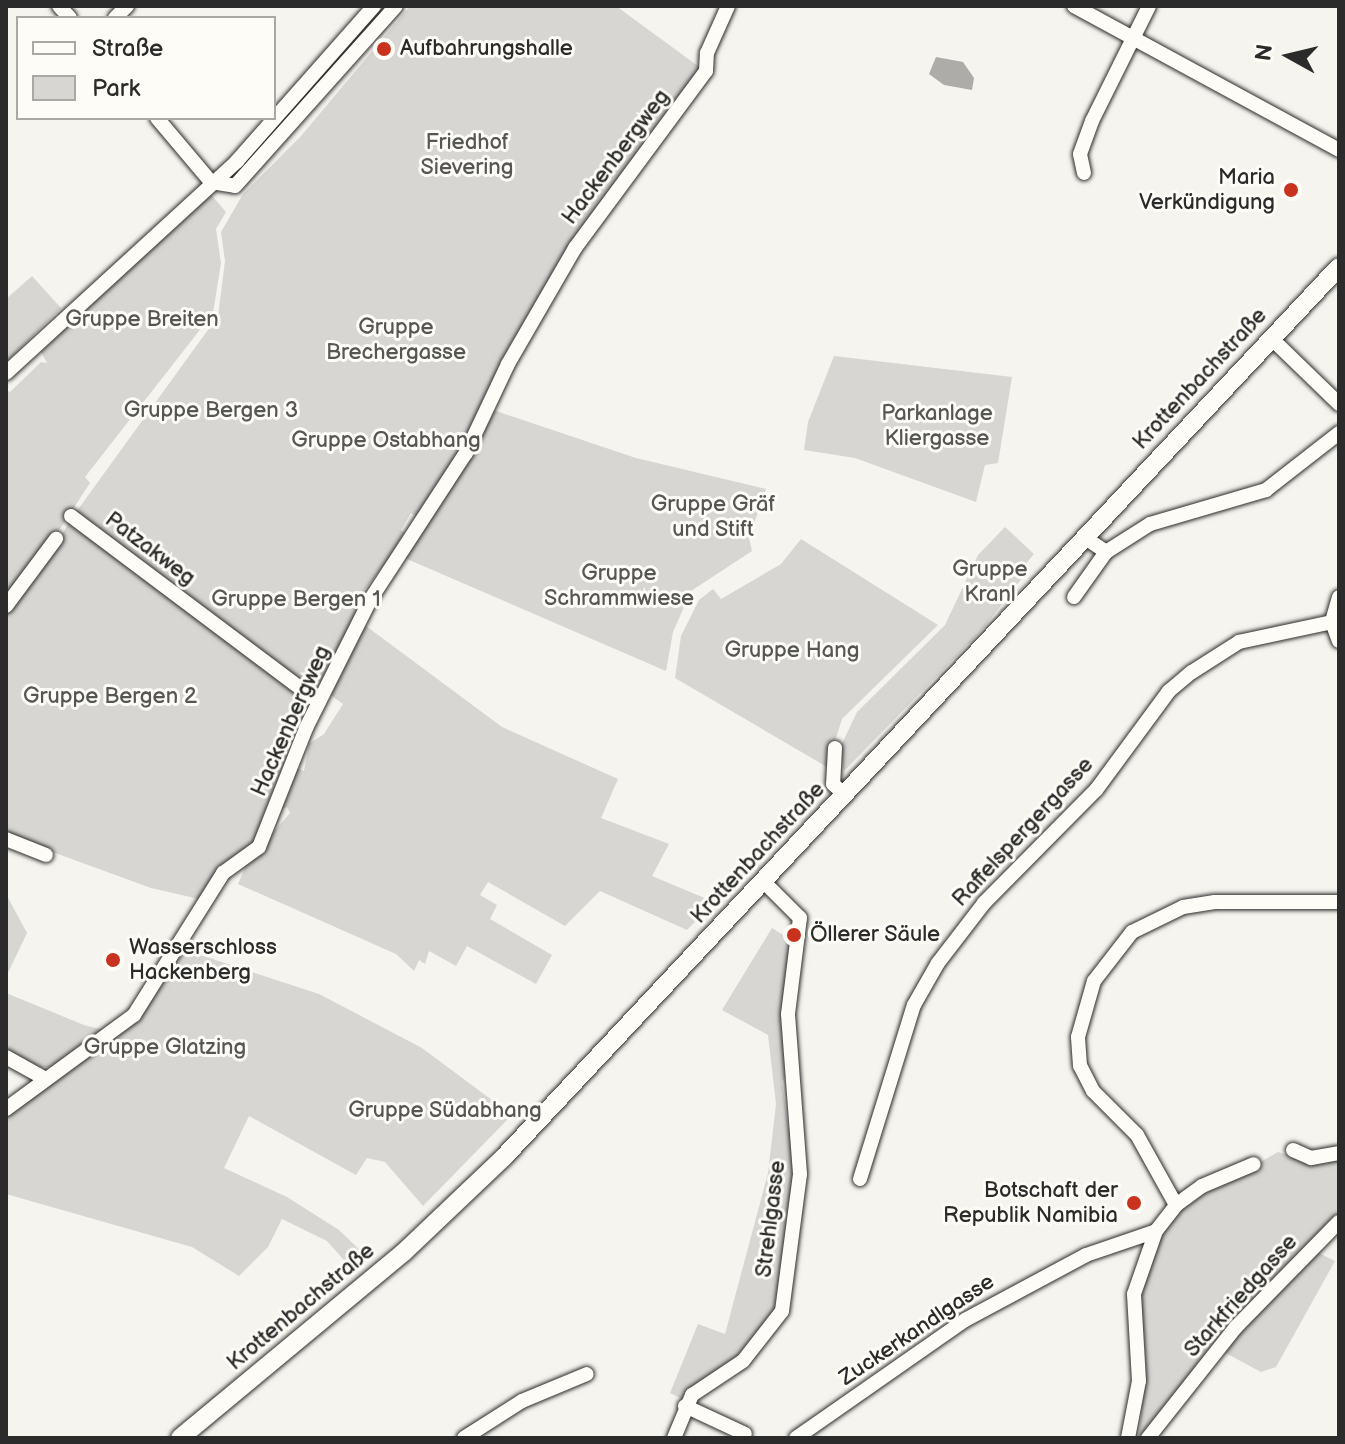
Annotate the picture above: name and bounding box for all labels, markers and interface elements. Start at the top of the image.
legend [16,16,276,120]
north arrow [1249,16,1329,96]
text: Straße [92,34,163,63]
place label: Aufbahrungshalle [400,36,573,62]
marker: Aufbahrungshalle [375,40,393,58]
text: N [1250,43,1279,63]
text: Park [92,74,140,103]
street label: Hackenbergweg [557,84,675,230]
park label: Friedhof Sievering [421,129,513,180]
place label: Maria Verkündigung [1139,164,1275,216]
marker: Maria Verkündigung [1282,181,1300,199]
street label: Krottenbachstraße [1128,303,1272,455]
park label: Gruppe Breiten [65,307,219,333]
park label: Gruppe Brechergasse [326,314,466,366]
park label: Gruppe Bergen 3 [124,398,298,424]
park label: Parkanlage Kliergasse [881,400,993,452]
park label: Gruppe Ostabhang [291,428,481,454]
park label: Gruppe Gräf und Stift [651,491,775,542]
street label: Patzakweg [100,507,200,591]
park label: Gruppe Kranl [952,556,1028,608]
park label: Gruppe Schrammwiese [544,560,694,612]
park label: Gruppe Bergen 1 [211,587,381,613]
park label: Gruppe Hang [725,638,859,664]
street label: Hackenbergweg [246,642,336,800]
park label: Gruppe Bergen 2 [23,684,197,710]
street label: Raffelspergergasse [947,752,1099,912]
street label: Krottenbachstraße [686,777,830,929]
place label: Öllerer Säule [810,922,941,948]
marker: Öllerer Säule [785,926,803,944]
place label: Wasserschloss Hackenberg [129,934,277,986]
marker: Wasserschloss Hackenberg [104,951,122,969]
park label: Gruppe Glatzing [84,1035,246,1061]
park label: Gruppe Südabhang [348,1098,542,1124]
street label: Strehlgasse [751,1159,791,1279]
place label: Botschaft der Republik Namibia [943,1177,1118,1228]
marker: Botschaft der Republik Namibia [1125,1194,1143,1212]
street label: Starkfriedgasse [1179,1229,1303,1363]
street label: Krottenbachstraße [222,1238,380,1376]
street label: Zuckerkandlgasse [835,1268,999,1392]

